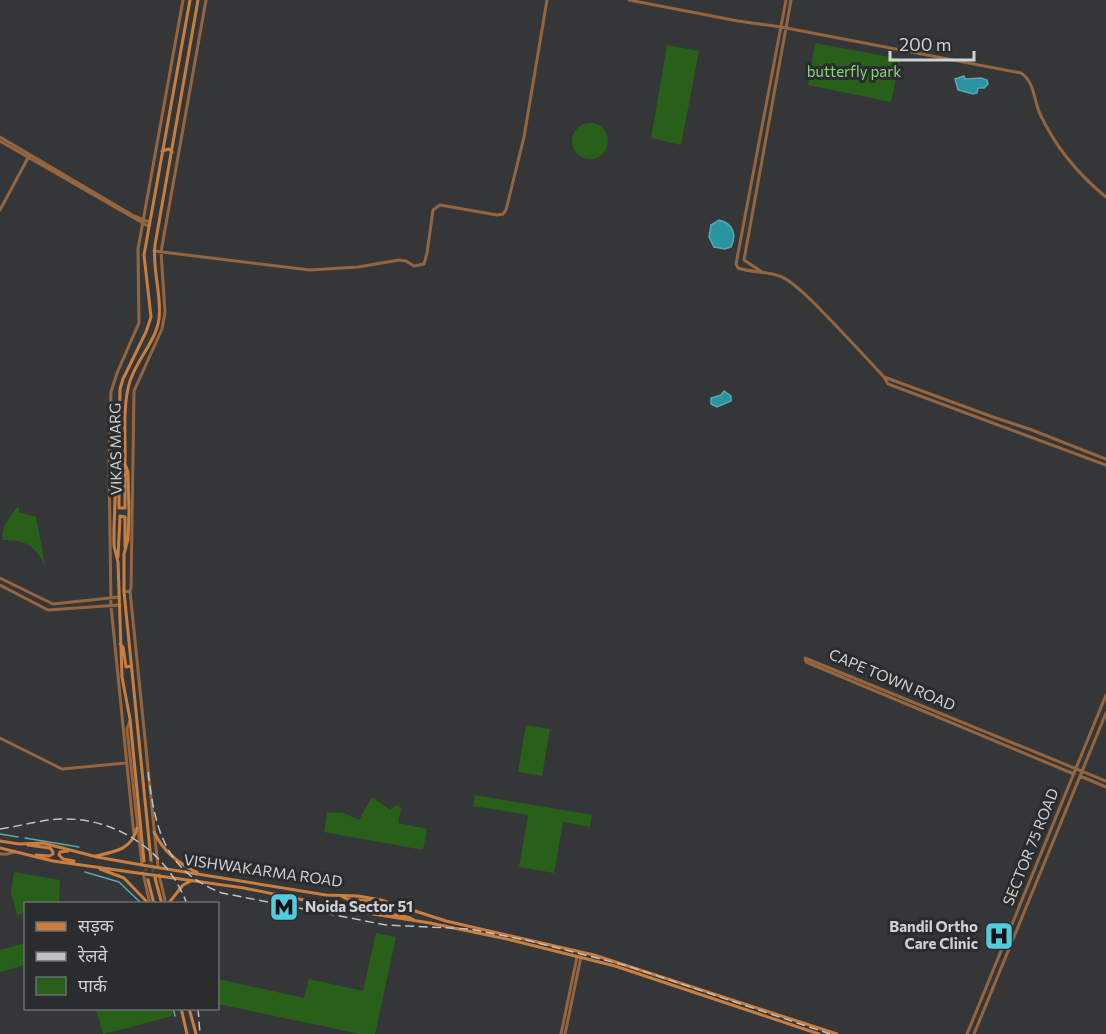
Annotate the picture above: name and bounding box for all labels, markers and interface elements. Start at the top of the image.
scale bar [890,24,974,62]
text: 200 m [899,33,952,55]
park label: butterfly park [807,62,901,80]
street label: VIKAS MARG [105,403,125,495]
street label: CAPE TOWN ROAD [827,644,958,714]
street label: SECTOR 75 ROAD [998,785,1062,908]
street label: VISHWAKARMA ROAD [183,850,344,890]
metro station icon: Noida Sector 51 [268,891,300,923]
place label: Noida Sector 51 [305,897,413,915]
legend [24,902,219,1010]
text: सड़क [78,914,115,936]
place label: Bandil Ortho Care Clinic [889,917,978,952]
hospital icon: Bandil Ortho Care Clinic [983,920,1015,952]
text: रेलवे [77,944,109,966]
text: पार्क [78,974,108,996]

